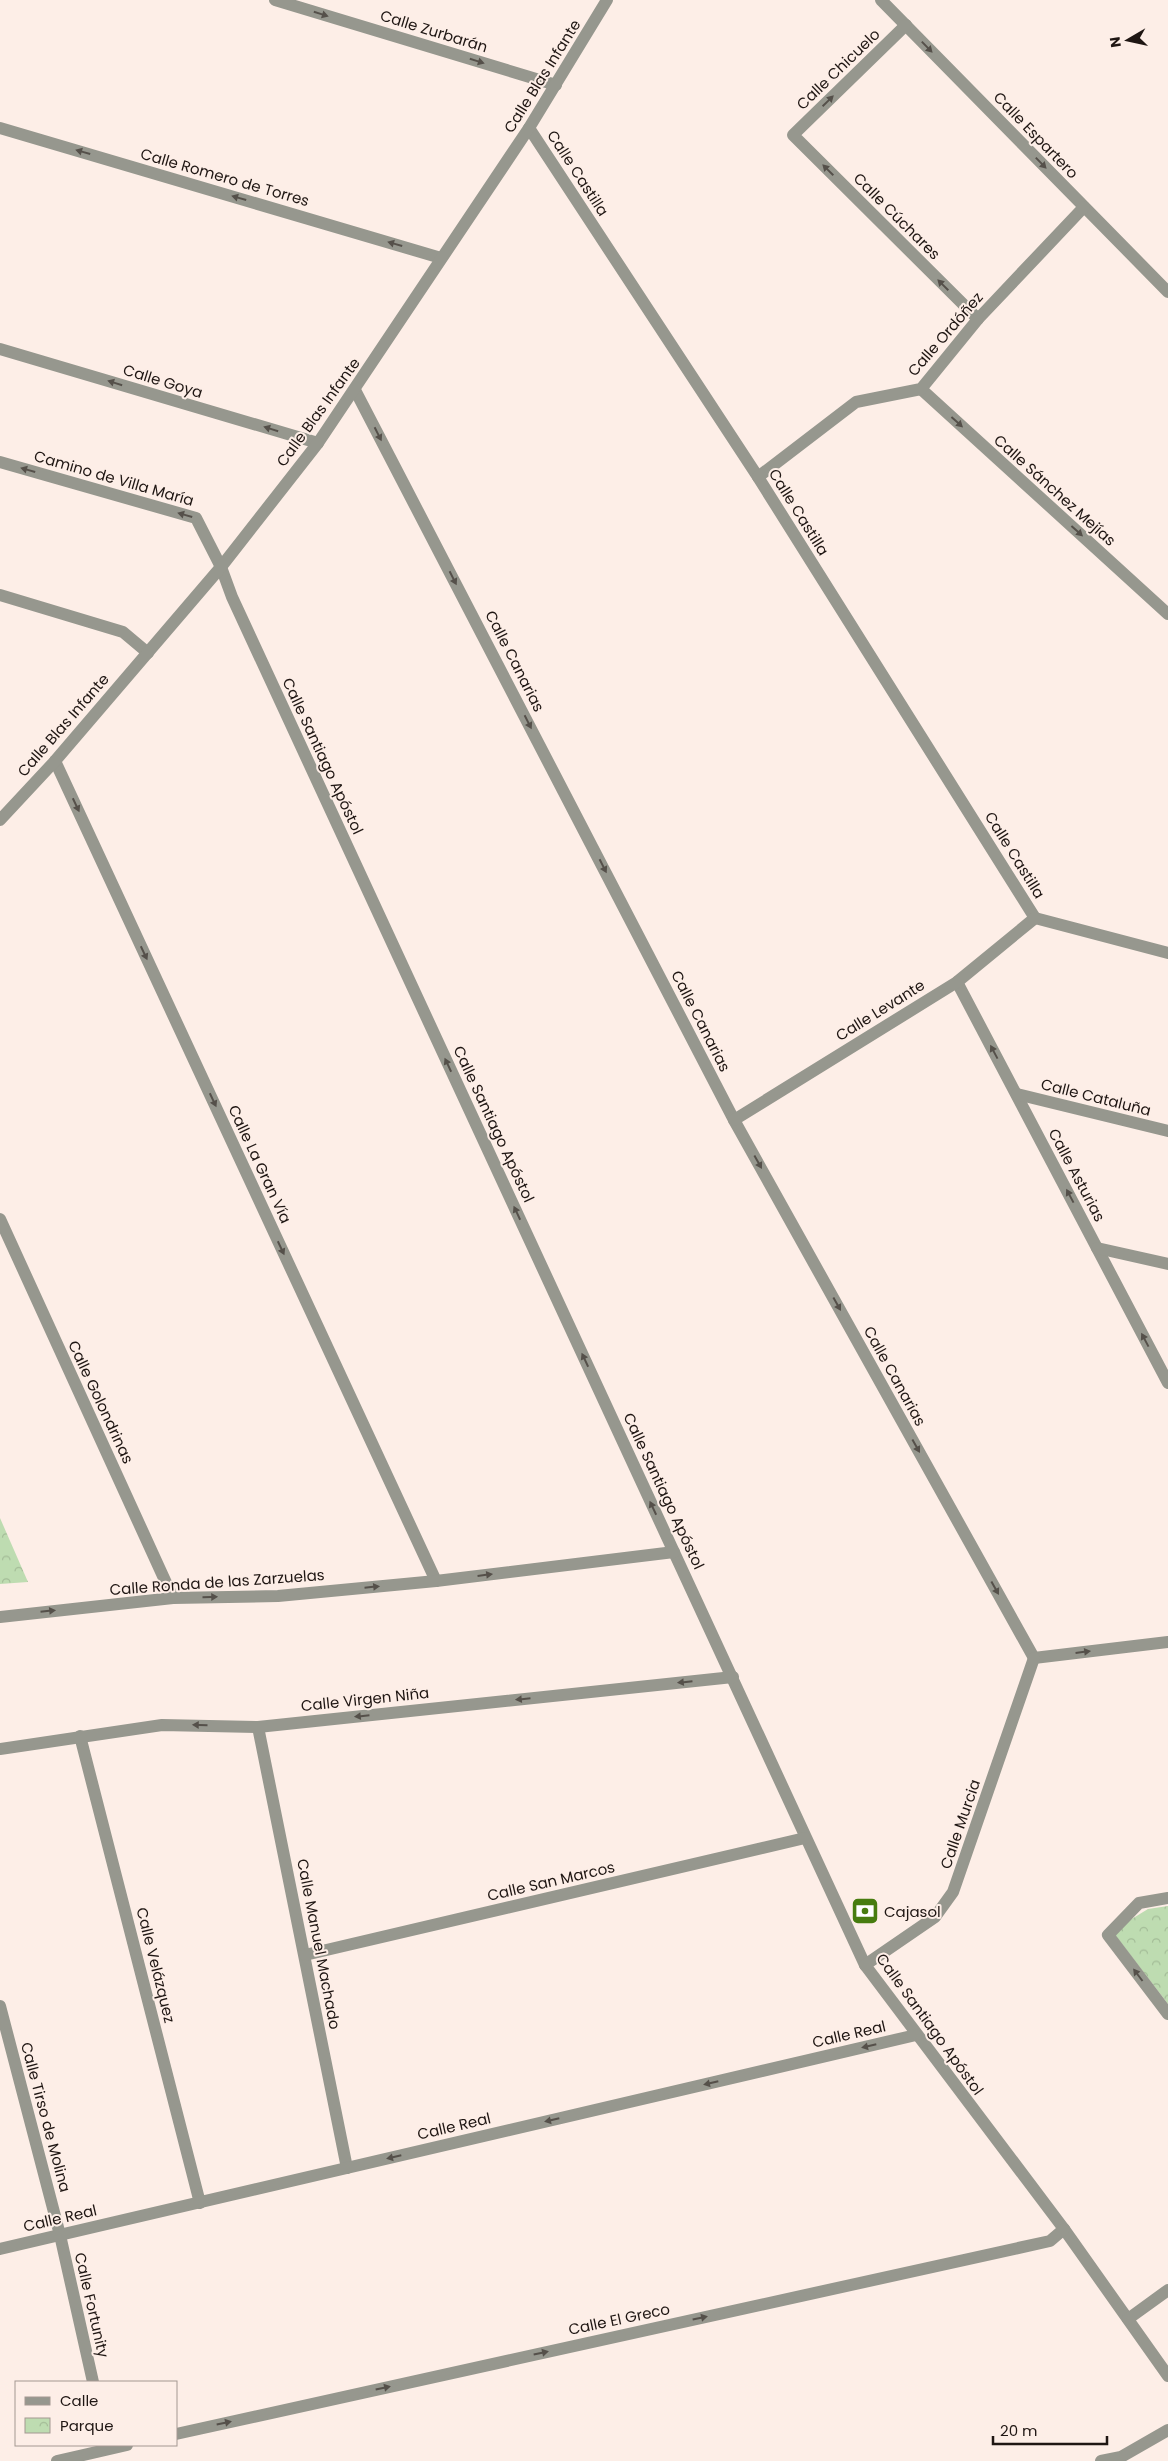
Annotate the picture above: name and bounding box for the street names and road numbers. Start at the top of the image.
street label: Calle Zurbarán [378,5,490,57]
street label: Calle Blas Infante [499,15,585,137]
street label: Calle Chicuelo [792,24,884,114]
street label: Calle Espartero [989,87,1083,183]
street label: Calle Castilla [542,126,614,220]
street label: Calle Romero de Torres [138,143,312,211]
street label: Calle Cúchares [849,168,945,264]
street label: Calle Ordóñez [903,287,988,381]
street label: Calle Blas Infante [271,353,365,471]
street label: Calle Goya [121,359,205,403]
street label: Calle Sánchez Mejías [989,430,1121,551]
street label: Camino de Villa María [32,445,196,511]
street label: Calle Castilla [764,465,834,559]
street label: Calle Canarias [480,607,550,715]
street label: Calle Blas Infante [12,669,114,781]
street label: Calle Santiago Apóstol [277,674,369,838]
street label: Calle Castilla [980,808,1050,902]
street label: Calle Canarias [666,967,736,1075]
street label: Calle Levante [832,974,928,1046]
street label: Calle Santiago Apóstol [448,1042,540,1206]
street label: Calle Cataluña [1039,1073,1153,1121]
street label: Calle La Gran Vía [223,1102,297,1226]
street label: Calle Asturias [1044,1125,1110,1225]
street label: Calle Canarias [859,1322,931,1430]
street label: Calle Golondrinas [63,1337,139,1467]
street label: Calle Santiago Apóstol [618,1409,710,1573]
street label: Calle Ronda de las Zarzuelas [109,1564,325,1600]
street label: Calle Virgen Niña [300,1682,430,1716]
street label: Calle Murcia [935,1776,985,1872]
street label: Calle San Marcos [485,1856,617,1906]
street label: Calle Manuel Machado [292,1857,346,2031]
street label: Calle Velázquez [131,1905,181,2025]
street label: Calle Santiago Apóstol [871,1949,989,2099]
street label: Calle Real [810,2015,888,2053]
street label: Calle Tirso de Molina [16,2040,76,2194]
street label: Calle Real [415,2107,493,2145]
street label: Calle Real [21,2199,99,2237]
street label: Calle Fortunity [70,2250,114,2360]
street label: Calle El Greco [566,2298,672,2340]

